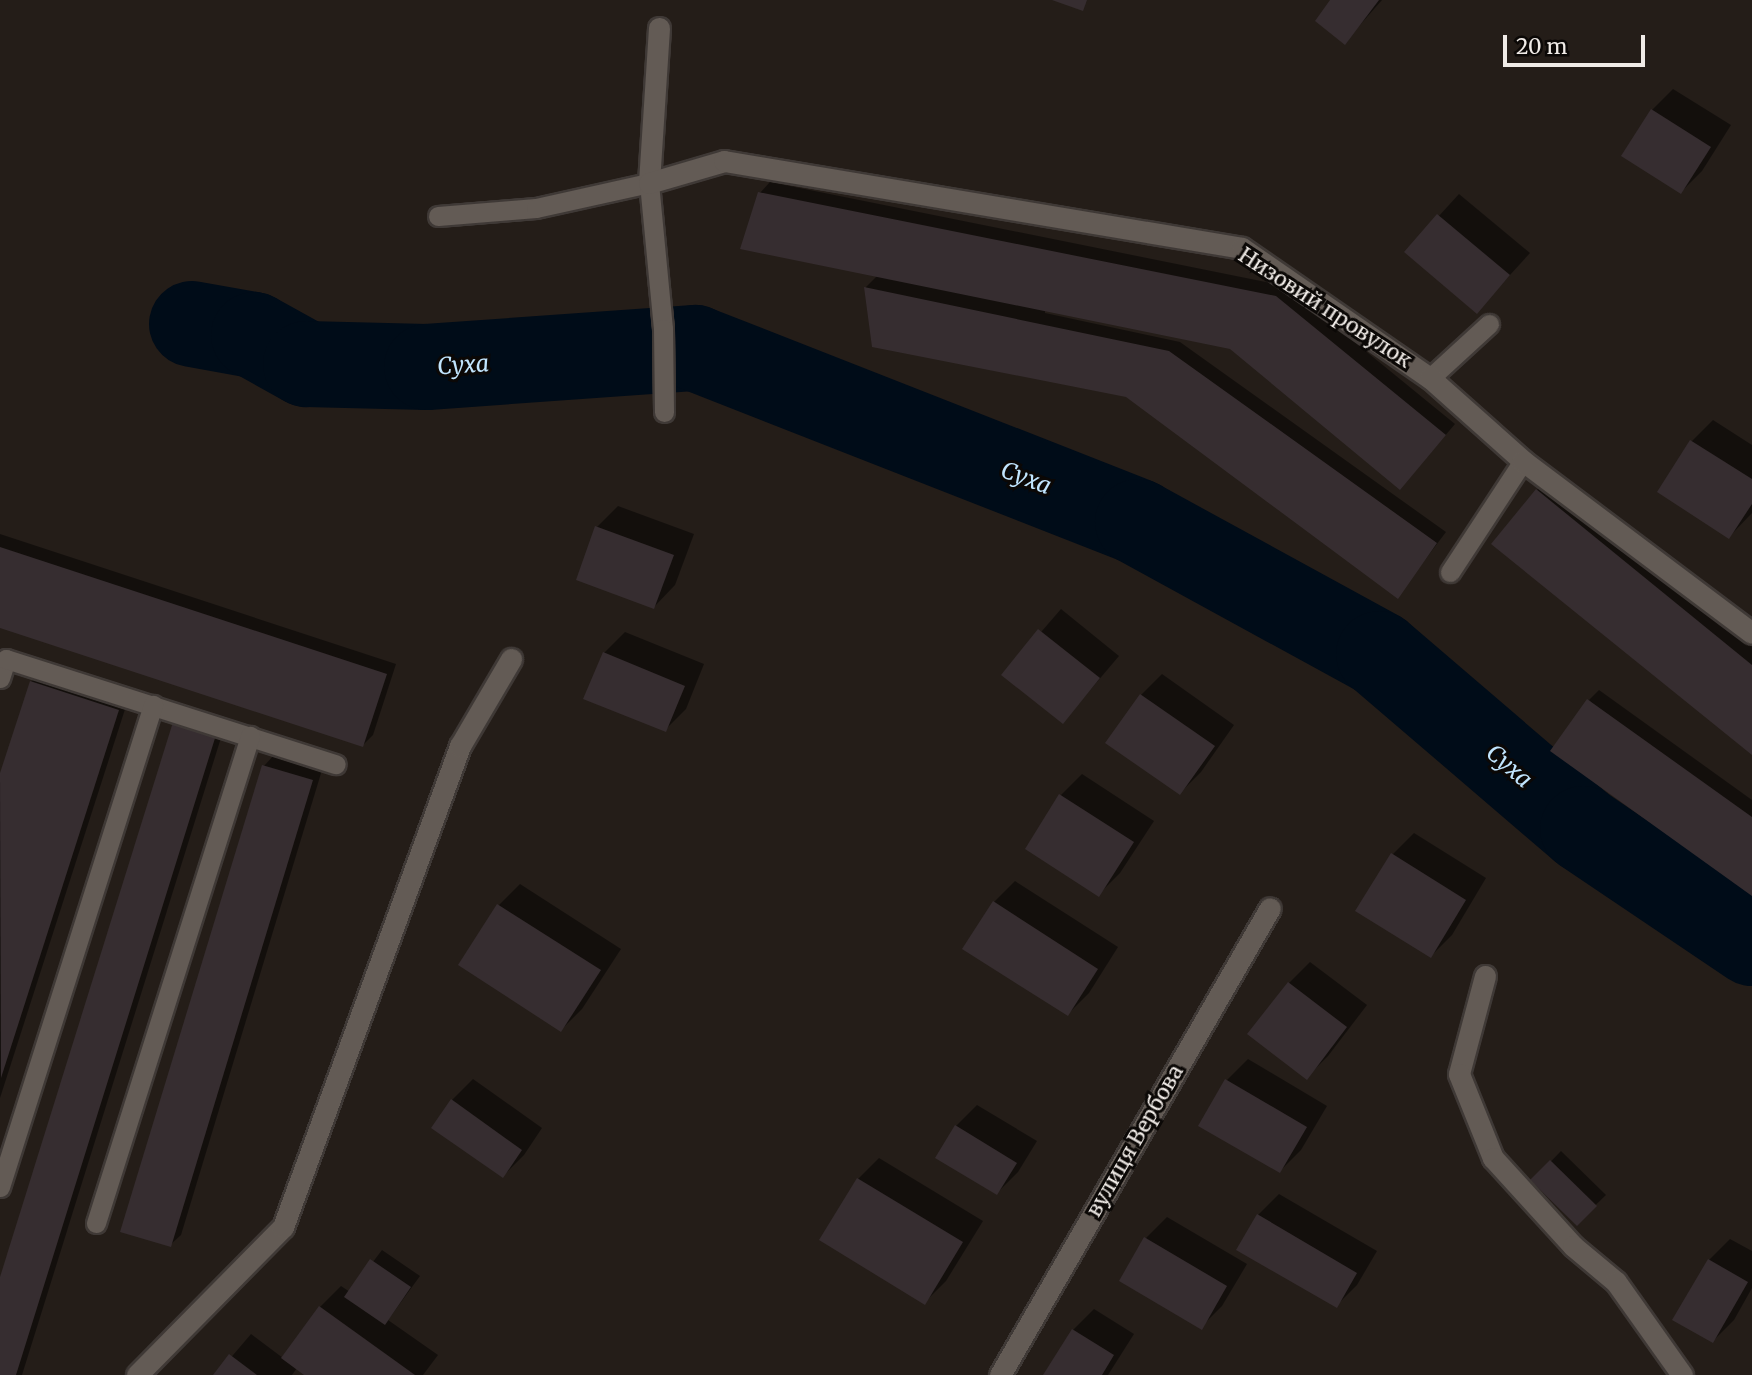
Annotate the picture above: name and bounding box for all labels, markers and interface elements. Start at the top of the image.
scale bar [1507,21,1649,65]
text: 20 m [1516,33,1567,60]
street label: Низовий провулок [1234,243,1416,373]
water label: Суха [436,349,490,381]
water label: Суха [997,456,1055,500]
water label: Суха [1480,739,1538,793]
street label: вулиця Вербова [1081,1061,1189,1221]

